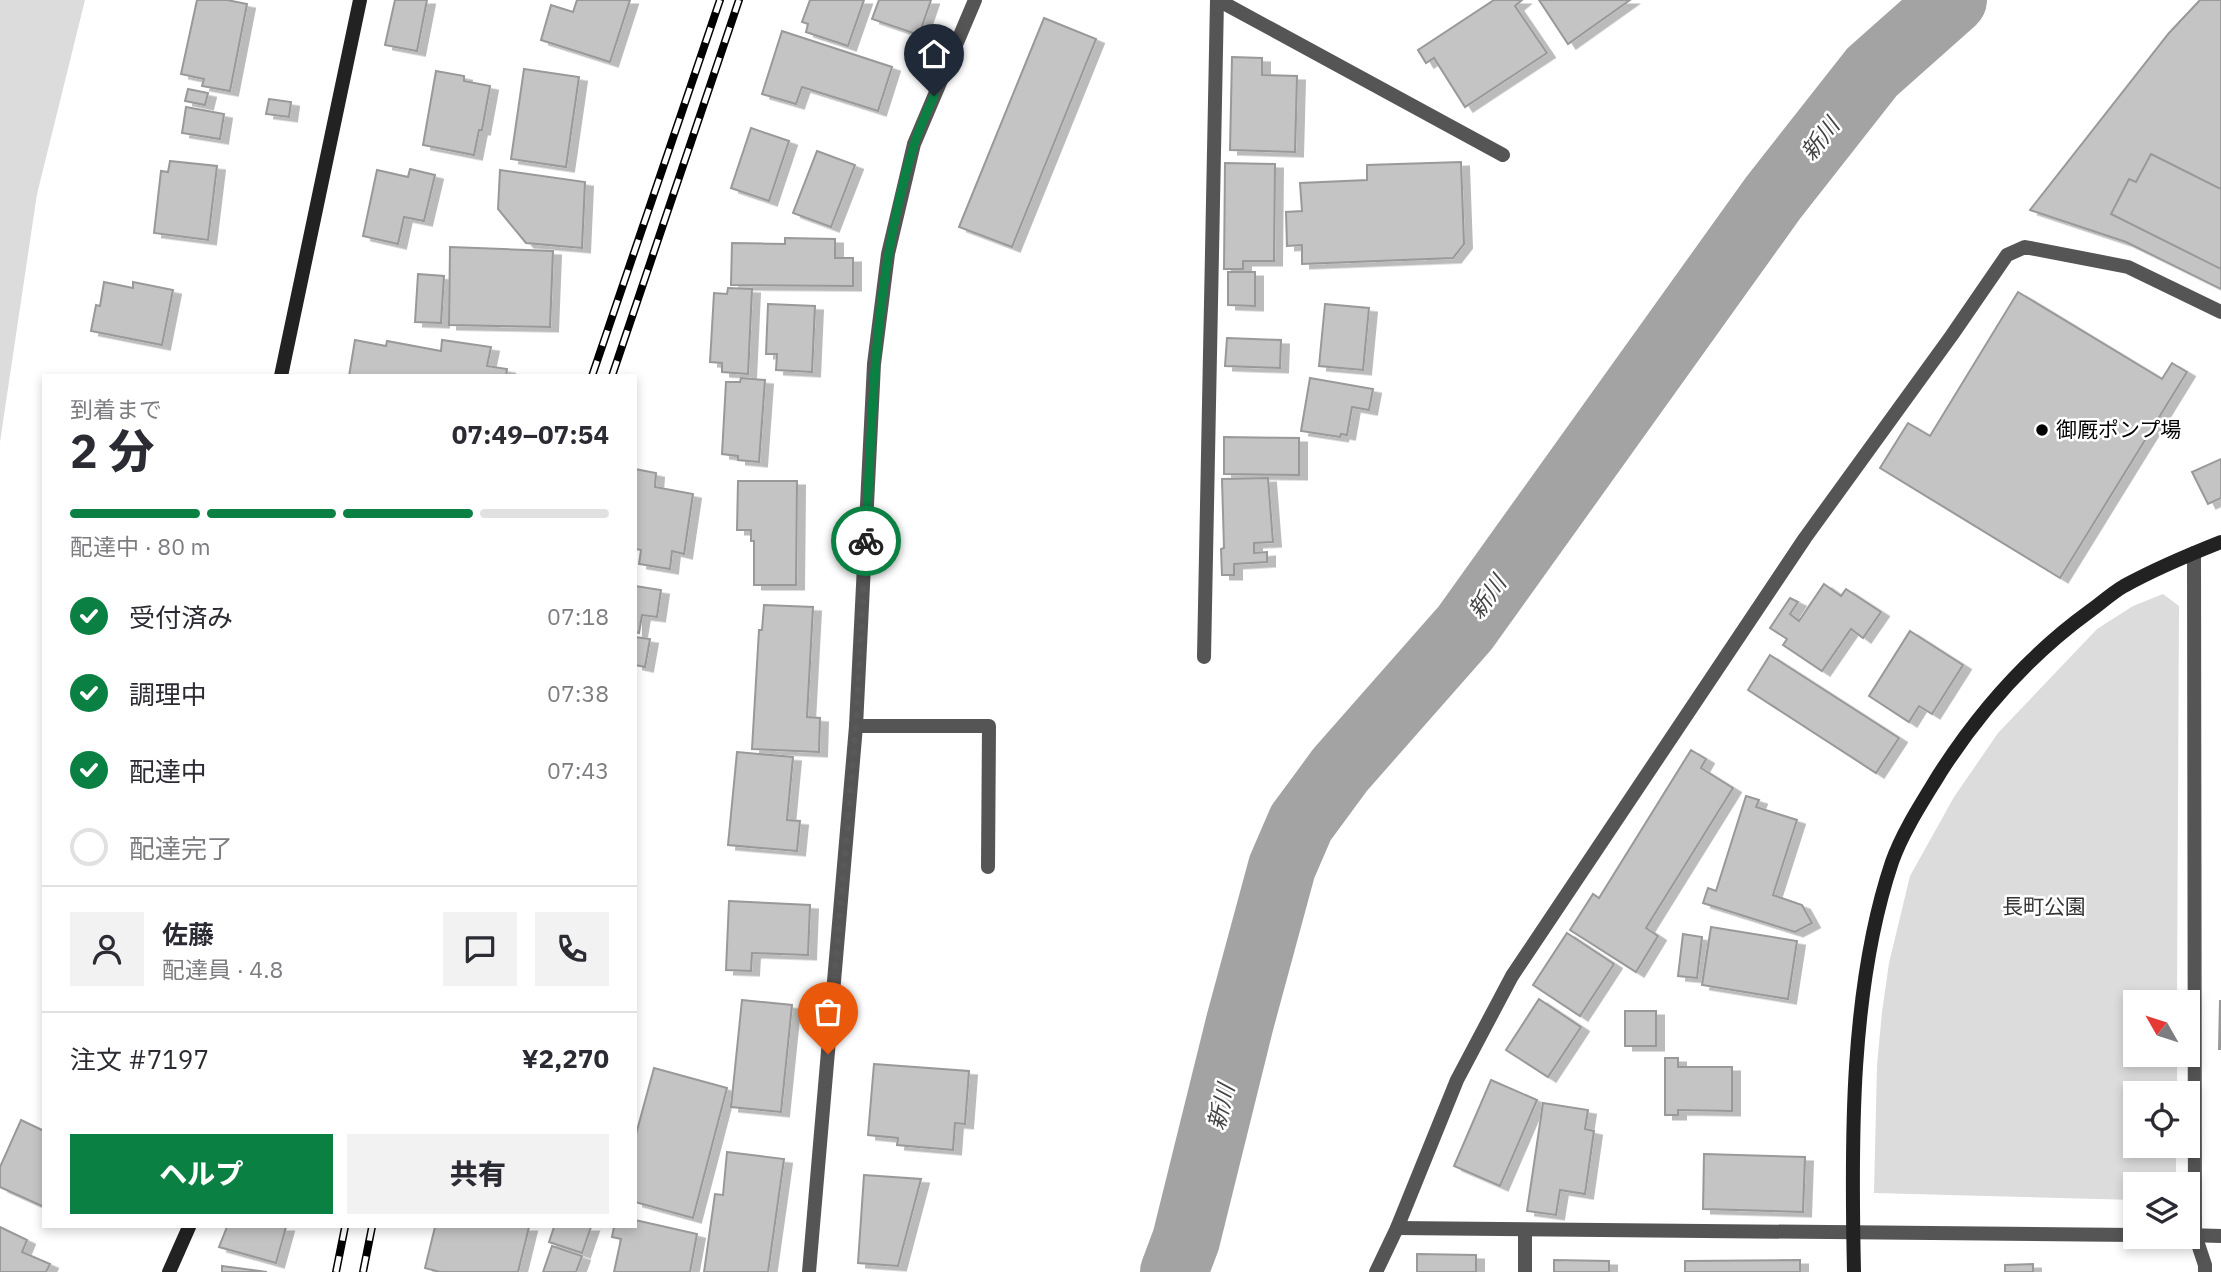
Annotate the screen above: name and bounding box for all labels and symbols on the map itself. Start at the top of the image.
pin [904,24,964,96]
water label: 新川 [1793,109,1847,166]
place label: 御厩ポンプ場 [2056,415,2181,443]
marker: 御厩ポンプ場 [2034,422,2050,438]
courier [831,506,901,576]
water label: 新川 [1461,567,1514,624]
park label: 長町公園 [2002,892,2086,920]
pin [798,982,858,1054]
north arrow [2123,990,2200,1068]
water label: 新川 [1200,1078,1241,1133]

